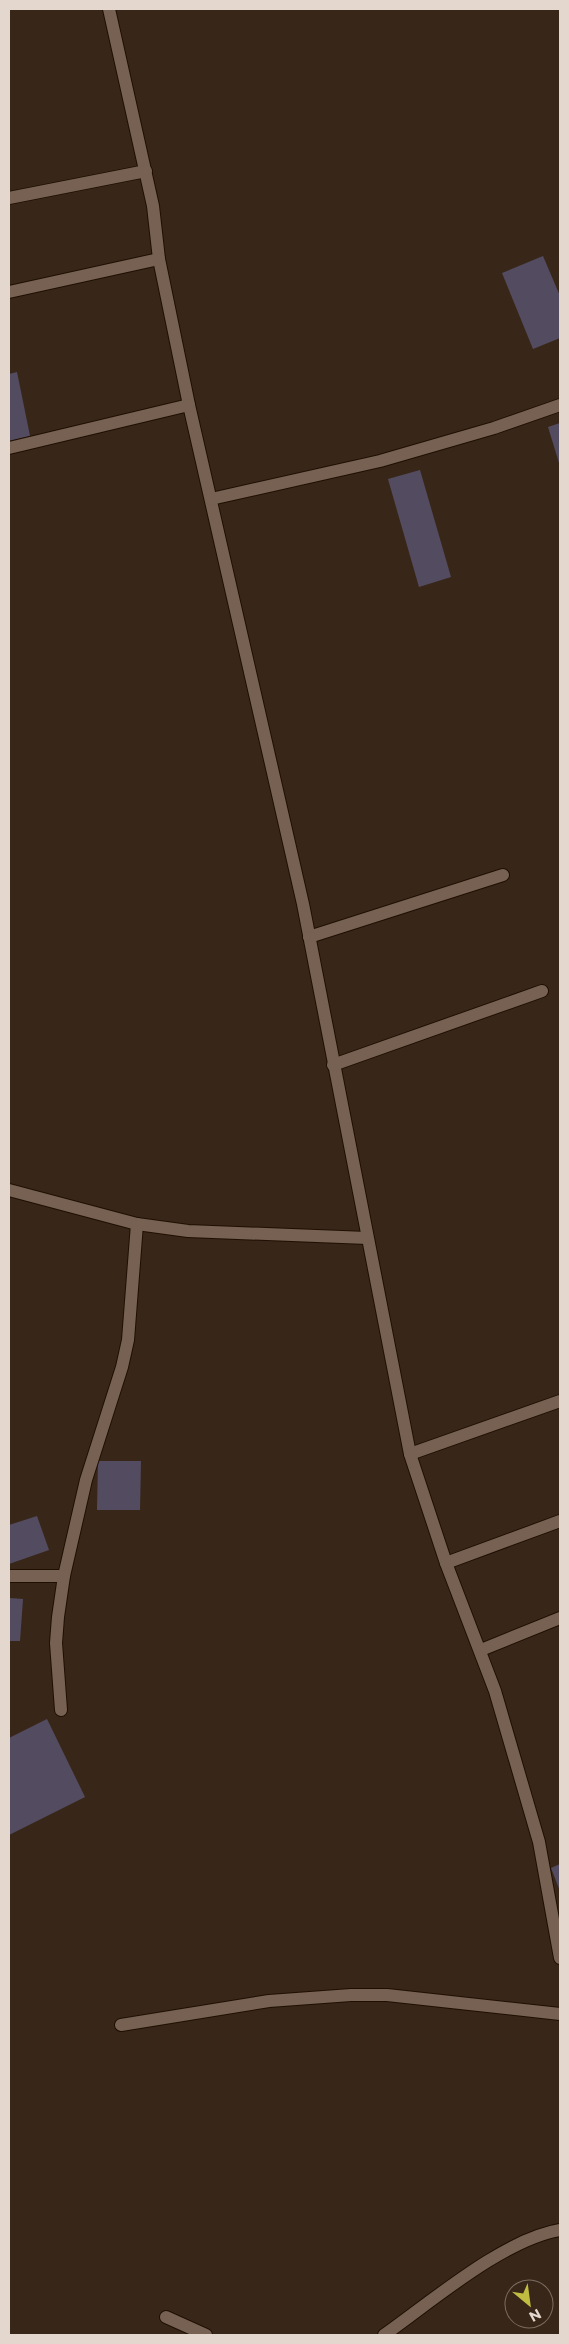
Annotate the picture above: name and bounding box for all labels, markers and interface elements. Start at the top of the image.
north arrow [504,2279,554,2329]
text: N [526,2305,545,2326]

